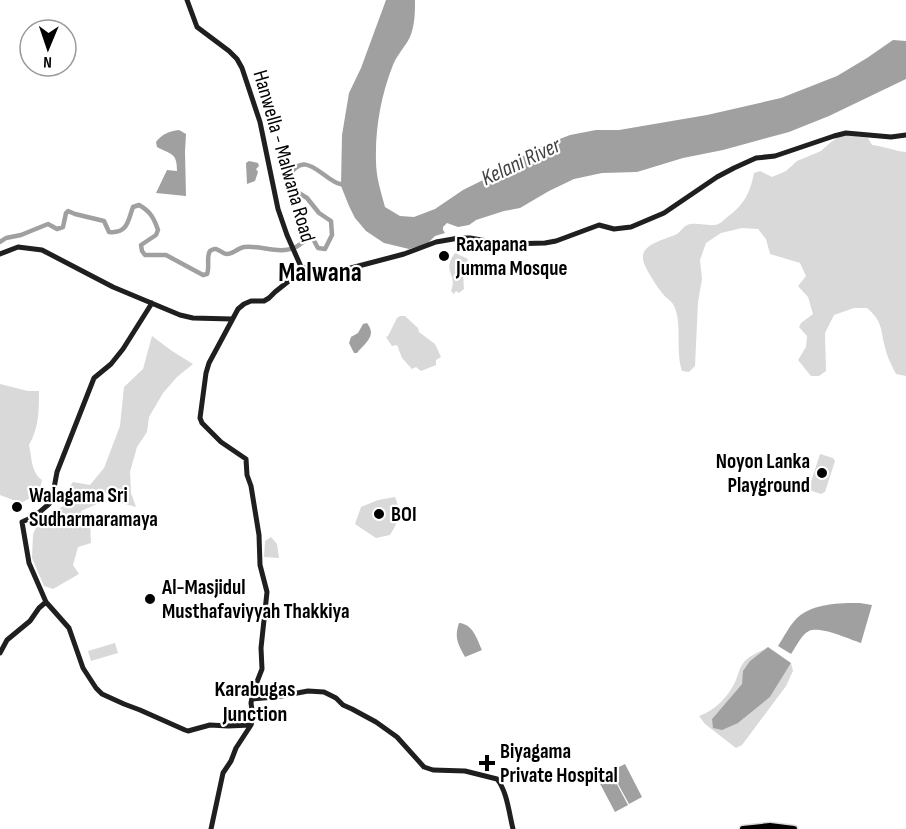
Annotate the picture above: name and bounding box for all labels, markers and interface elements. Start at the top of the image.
north arrow [18,18,78,78]
text: N [43,52,52,71]
street label: Hanwella - Malwana Road [248,67,320,245]
water label: Kelani River [477,132,566,192]
place label: Raxapana Jumma Mosque [455,232,567,281]
marker: Raxapana Jumma Mosque [437,249,451,263]
district label: Malwana [278,257,362,289]
place label: Noyon Lanka Playground [716,449,810,498]
marker: Noyon Lanka Playground [815,466,829,480]
place label: Walagama Sri Sudharmaramaya [29,483,158,532]
marker: Walagama Sri Sudharmaramaya [10,500,24,514]
place label: BOI [391,502,417,527]
marker: BOI [372,507,386,521]
place label: Al-Masjidul Musthafaviyyah Thakkiya [161,575,350,624]
marker: Al-Masjidul Musthafaviyyah Thakkiya [143,592,157,606]
district label: Karabugas Junction [215,676,295,728]
place label: Biyagama Private Hospital [500,739,618,788]
marker: Biyagama Private Hospital [478,754,496,772]

